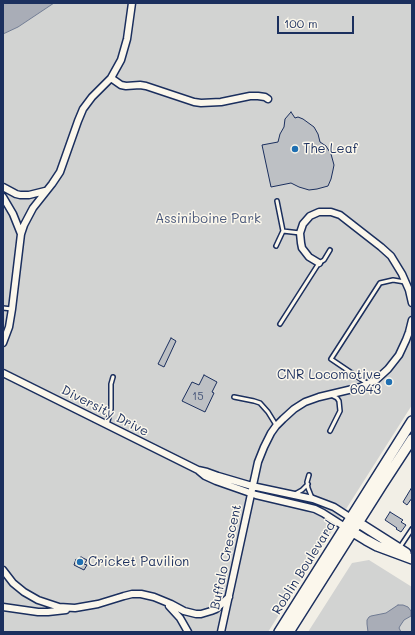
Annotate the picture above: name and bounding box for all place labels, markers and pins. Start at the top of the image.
place label: The Leaf [303,141,358,157]
marker: The Leaf [290,144,300,154]
place label: CNR Locomotive 6043 [277,367,381,398]
marker: CNR Locomotive 6043 [384,377,394,387]
place label: Cricket Pavilion [88,554,189,570]
marker: Cricket Pavilion [75,557,85,567]

